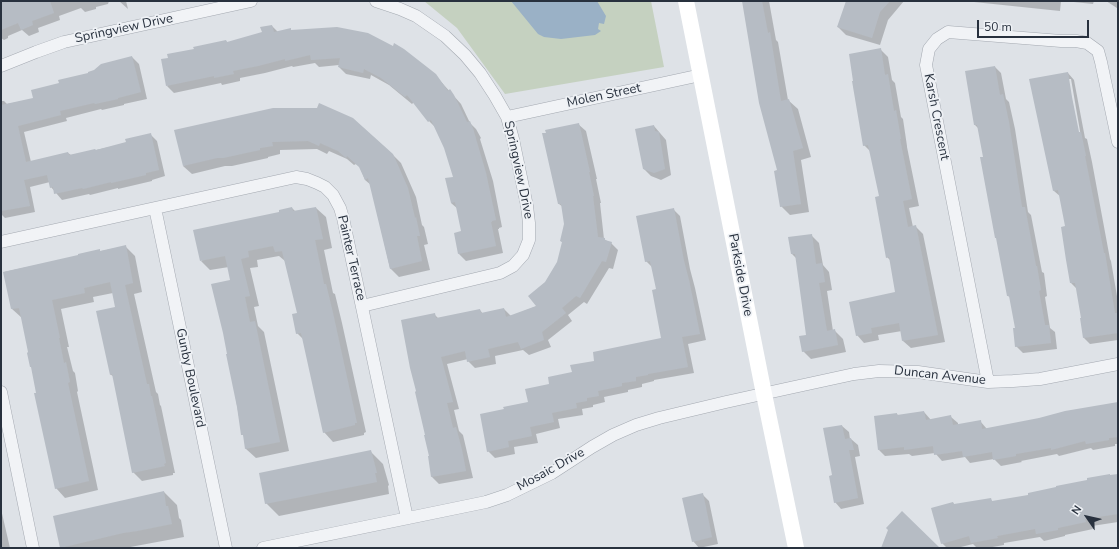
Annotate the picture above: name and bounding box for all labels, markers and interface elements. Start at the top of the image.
street label: Springview Drive [74,11,174,47]
scale bar [979,12,1091,38]
text: 50 m [984,19,1012,35]
street label: Karsh Crescent [920,72,952,162]
street label: Molen Street [566,81,642,111]
street label: Springview Drive [500,120,536,220]
street label: Painter Terrace [334,214,368,302]
street label: Parkside Drive [724,232,756,318]
street label: Gunby Boulevard [172,327,208,429]
street label: Duncan Avenue [893,363,987,389]
street label: Mosaic Drive [515,445,587,495]
north arrow [1067,497,1107,537]
text: N [1068,502,1085,518]

